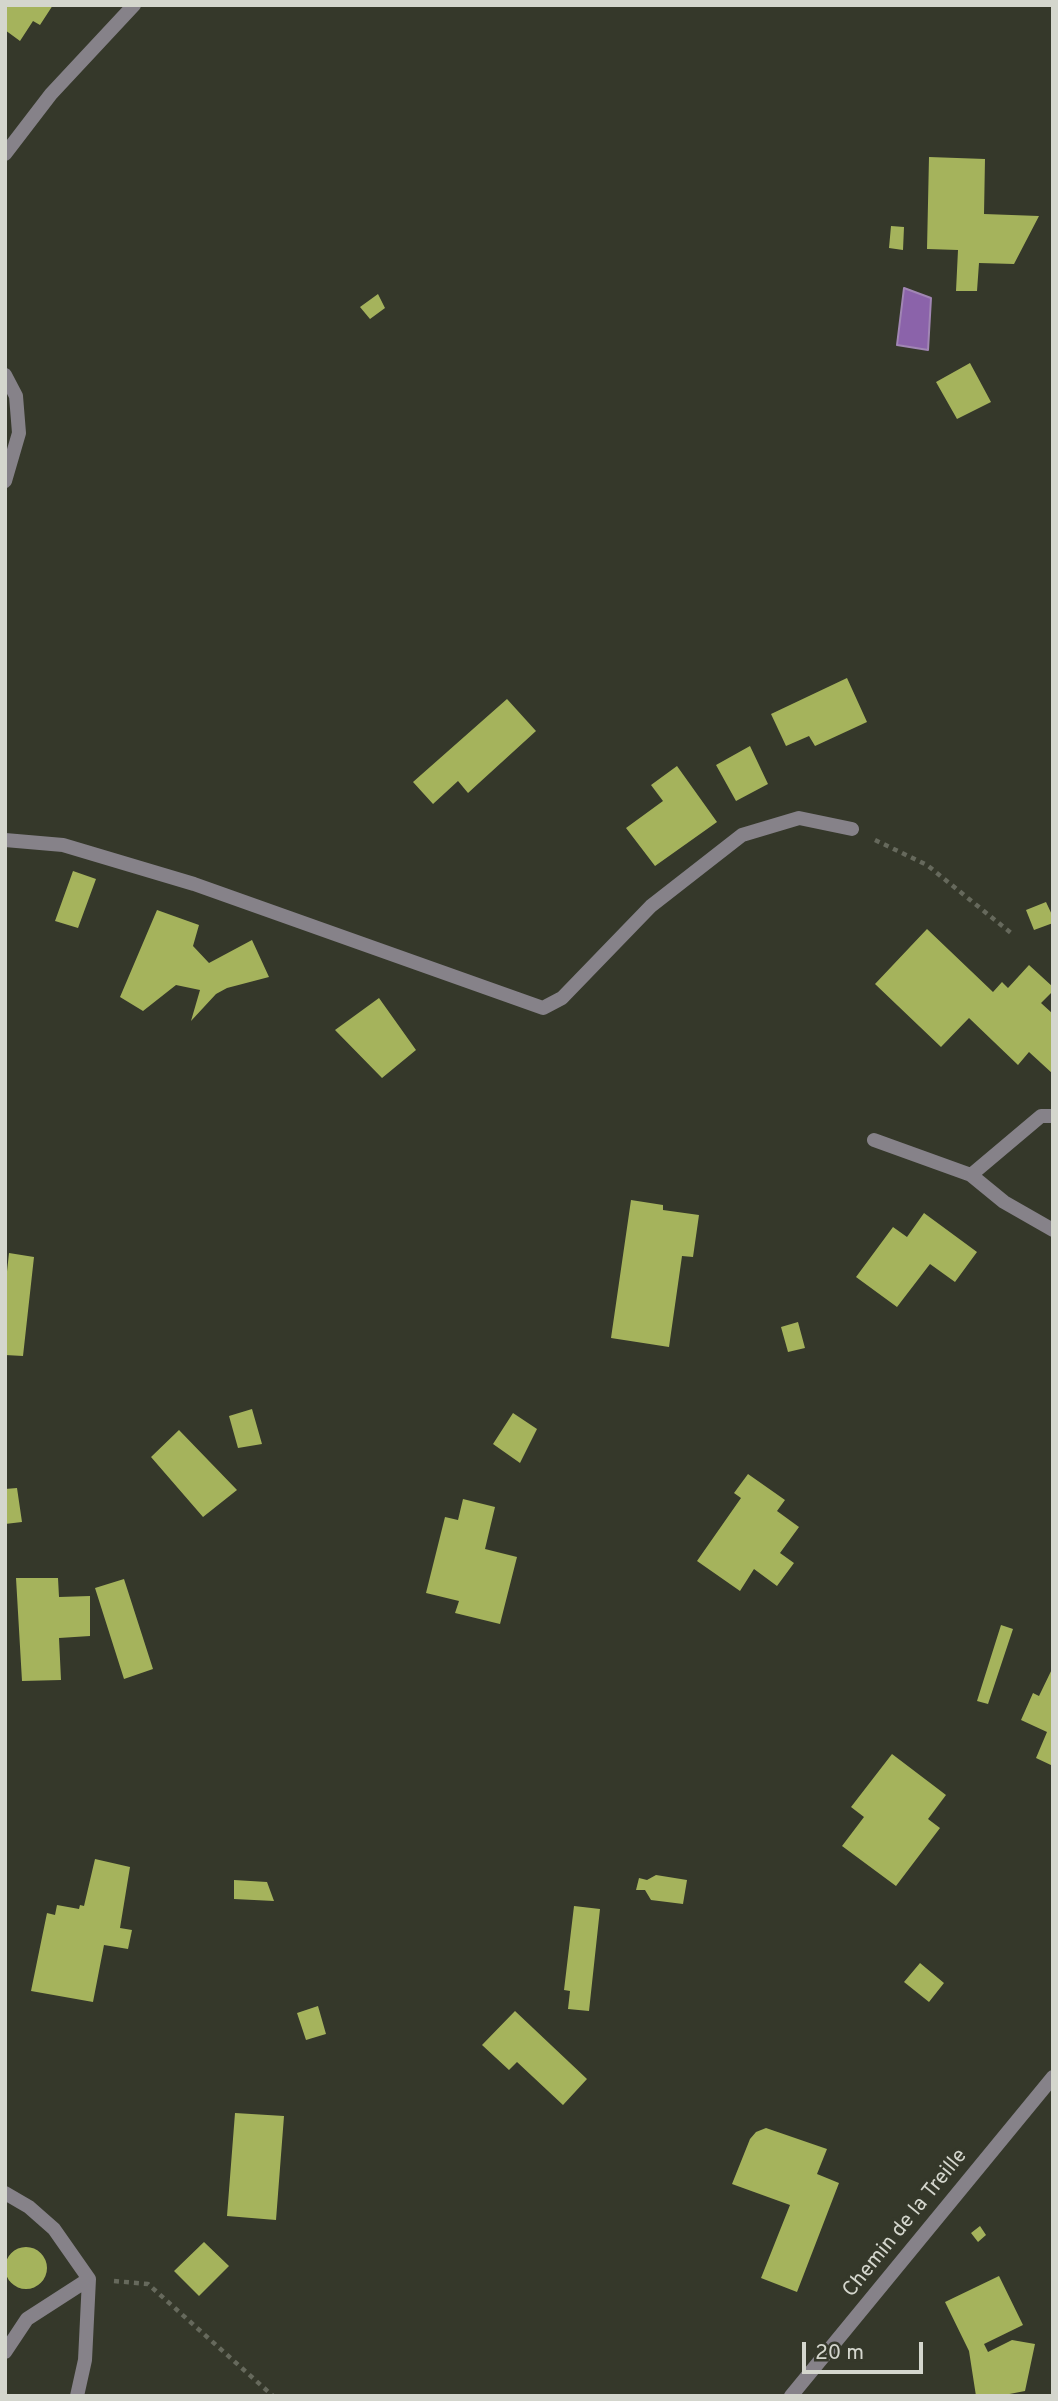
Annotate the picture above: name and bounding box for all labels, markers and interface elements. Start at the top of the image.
street label: Chemin de la Treille [838,2145,974,2303]
scale bar [806,2328,927,2372]
text: 20 m [815,2340,864,2367]

